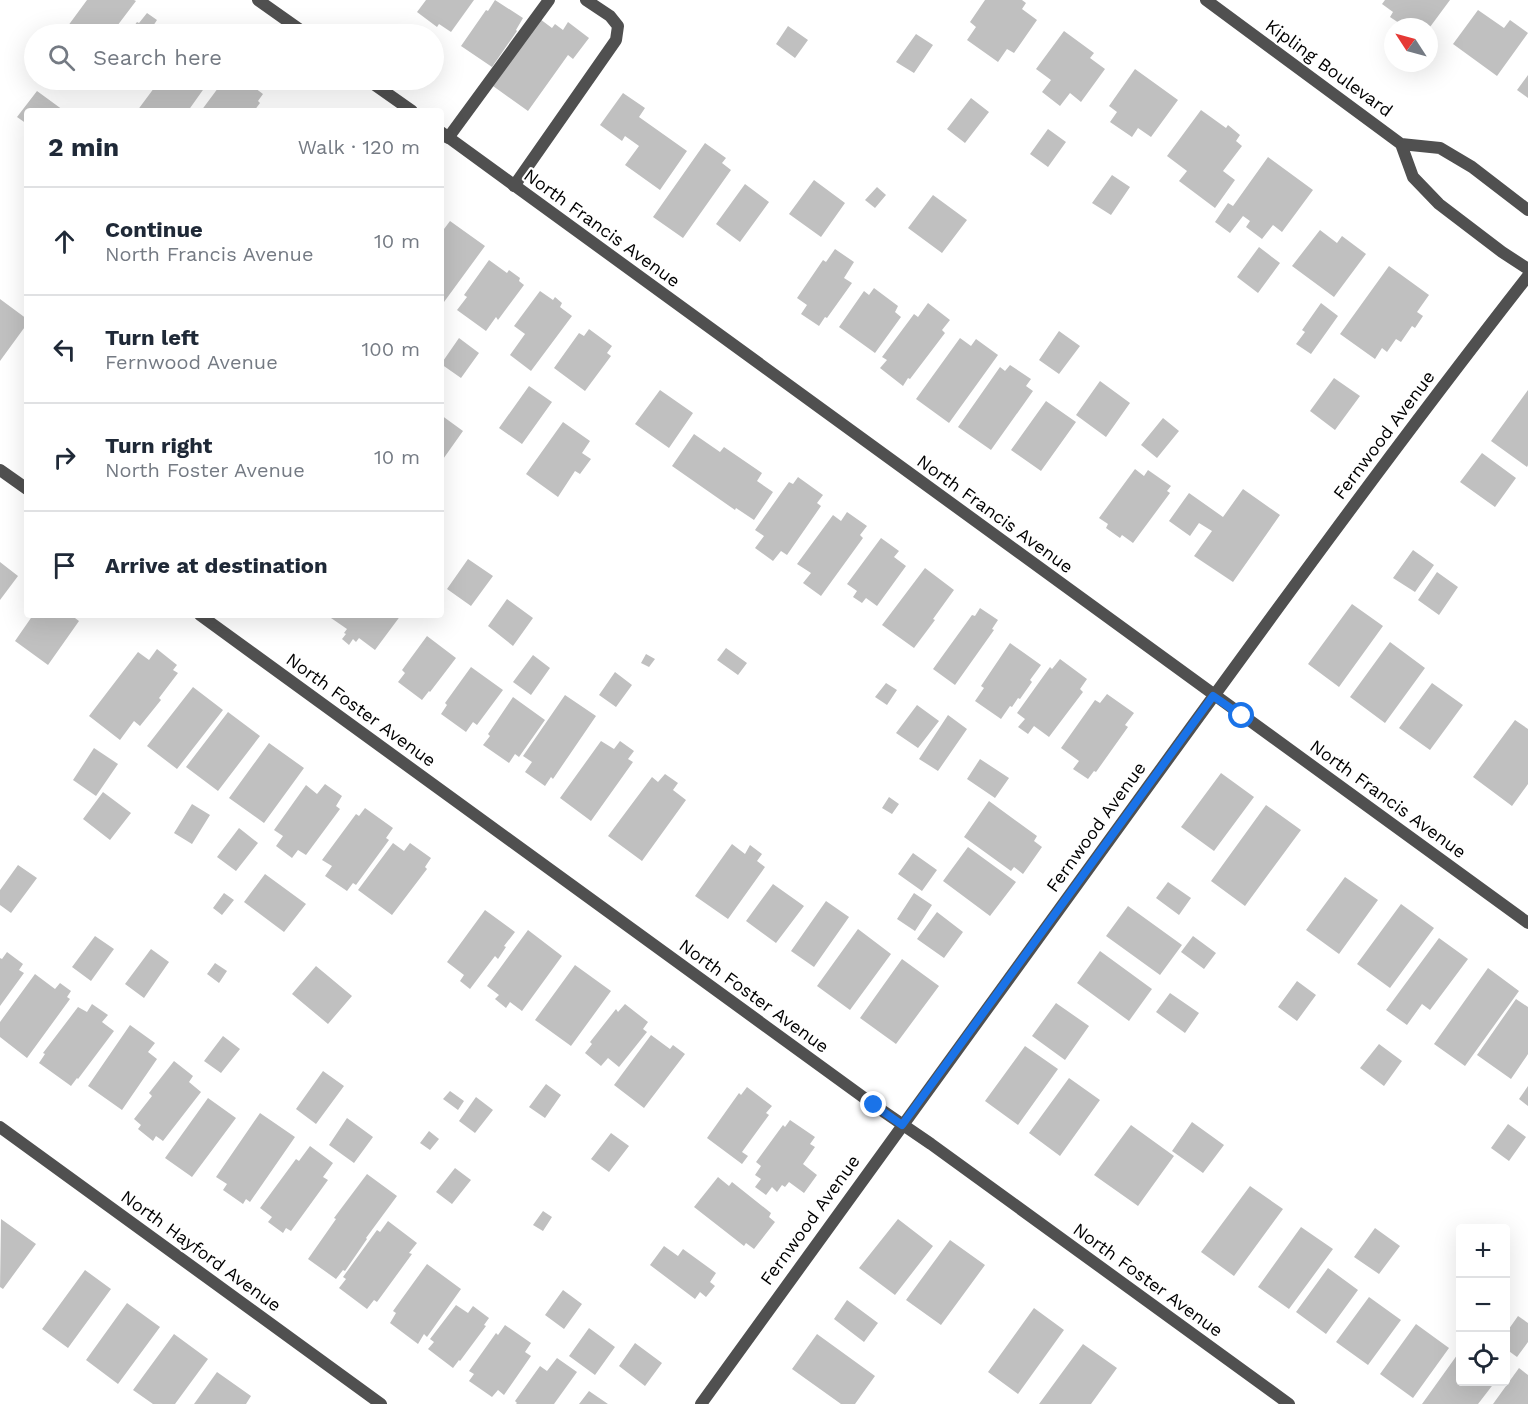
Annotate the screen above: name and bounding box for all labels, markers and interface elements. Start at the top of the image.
street label: Kipling Boulevard [1262,14,1397,121]
north arrow [1384,18,1438,72]
search box [24,24,444,90]
icon: search [45,41,78,74]
text: Search here [93,45,222,70]
text: 2 min [48,132,119,162]
text: Walk · 120 m [298,135,420,159]
street label: North Francis Avenue [520,164,684,291]
text: Continue [105,217,203,242]
icon: ahead [48,225,81,258]
text: 10 m [374,229,420,253]
text: North Francis Avenue [105,242,313,266]
text: Turn left [105,325,199,350]
icon: left [48,333,81,366]
text: 100 m [361,337,420,361]
text: Fernwood Avenue [105,350,278,374]
street label: Fernwood Avenue [1328,366,1439,503]
text: Turn right [105,433,212,458]
icon: right [48,441,81,474]
text: 10 m [374,445,420,469]
street label: North Francis Avenue [913,450,1077,577]
text: North Foster Avenue [105,458,305,482]
icon: arrive [48,549,81,582]
text: Arrive at destination [105,553,328,578]
street label: North Foster Avenue [282,648,440,771]
route start [1228,702,1254,728]
street label: North Francis Avenue [1306,735,1470,862]
street label: Fernwood Avenue [1041,758,1150,896]
street label: North Foster Avenue [675,934,833,1057]
route end [860,1091,886,1117]
street label: Fernwood Avenue [755,1151,864,1289]
street label: North Hayford Avenue [117,1185,285,1316]
street label: North Foster Avenue [1069,1218,1227,1341]
map controls [1456,1224,1510,1386]
button: + [1456,1224,1510,1278]
button: − [1456,1278,1510,1332]
button: locate [1456,1332,1510,1386]

